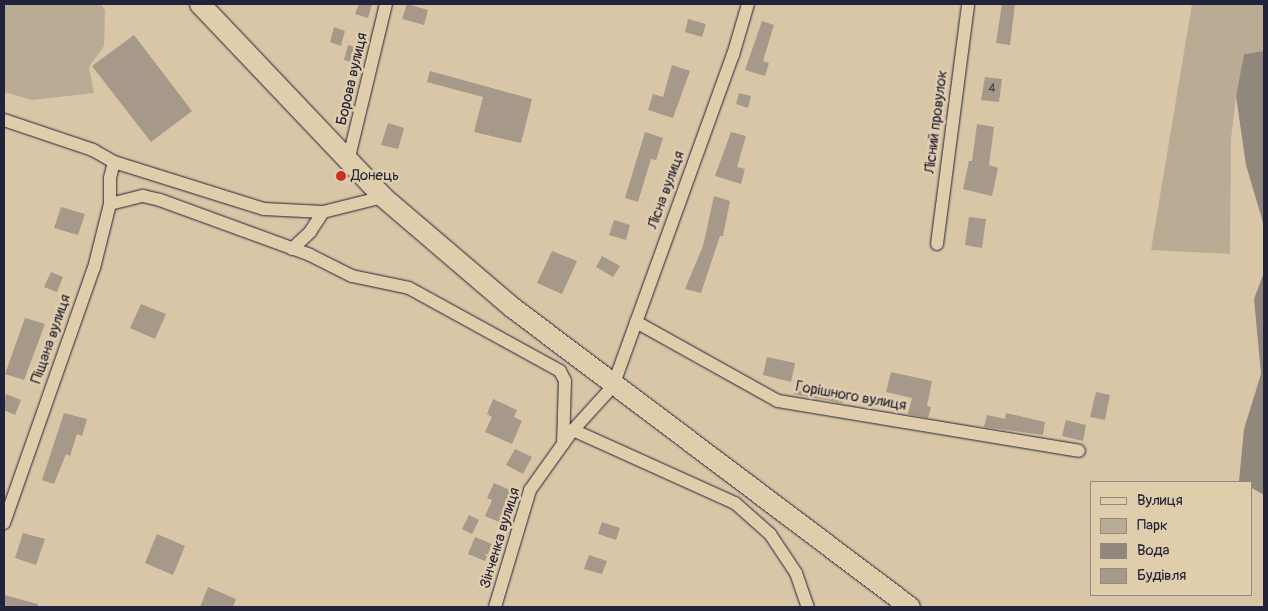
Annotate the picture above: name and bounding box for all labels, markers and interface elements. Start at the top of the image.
street label: Борова вулиця [333,31,371,127]
street label: Лісний провулок [921,69,951,175]
house number: 4 [989,82,995,96]
street label: Лісна вулиця [644,148,688,232]
place label: Донець [351,167,399,185]
marker: Донець [335,170,347,182]
street label: Піщана вулиця [27,292,75,386]
street label: Горішного вулиця [794,377,908,415]
legend [1090,481,1253,596]
street label: Зінченка вулиця [476,485,524,591]
text: Вулиця [1137,491,1183,510]
text: Парк [1137,516,1168,535]
text: Вода [1137,541,1170,560]
text: Будівля [1137,566,1186,585]

